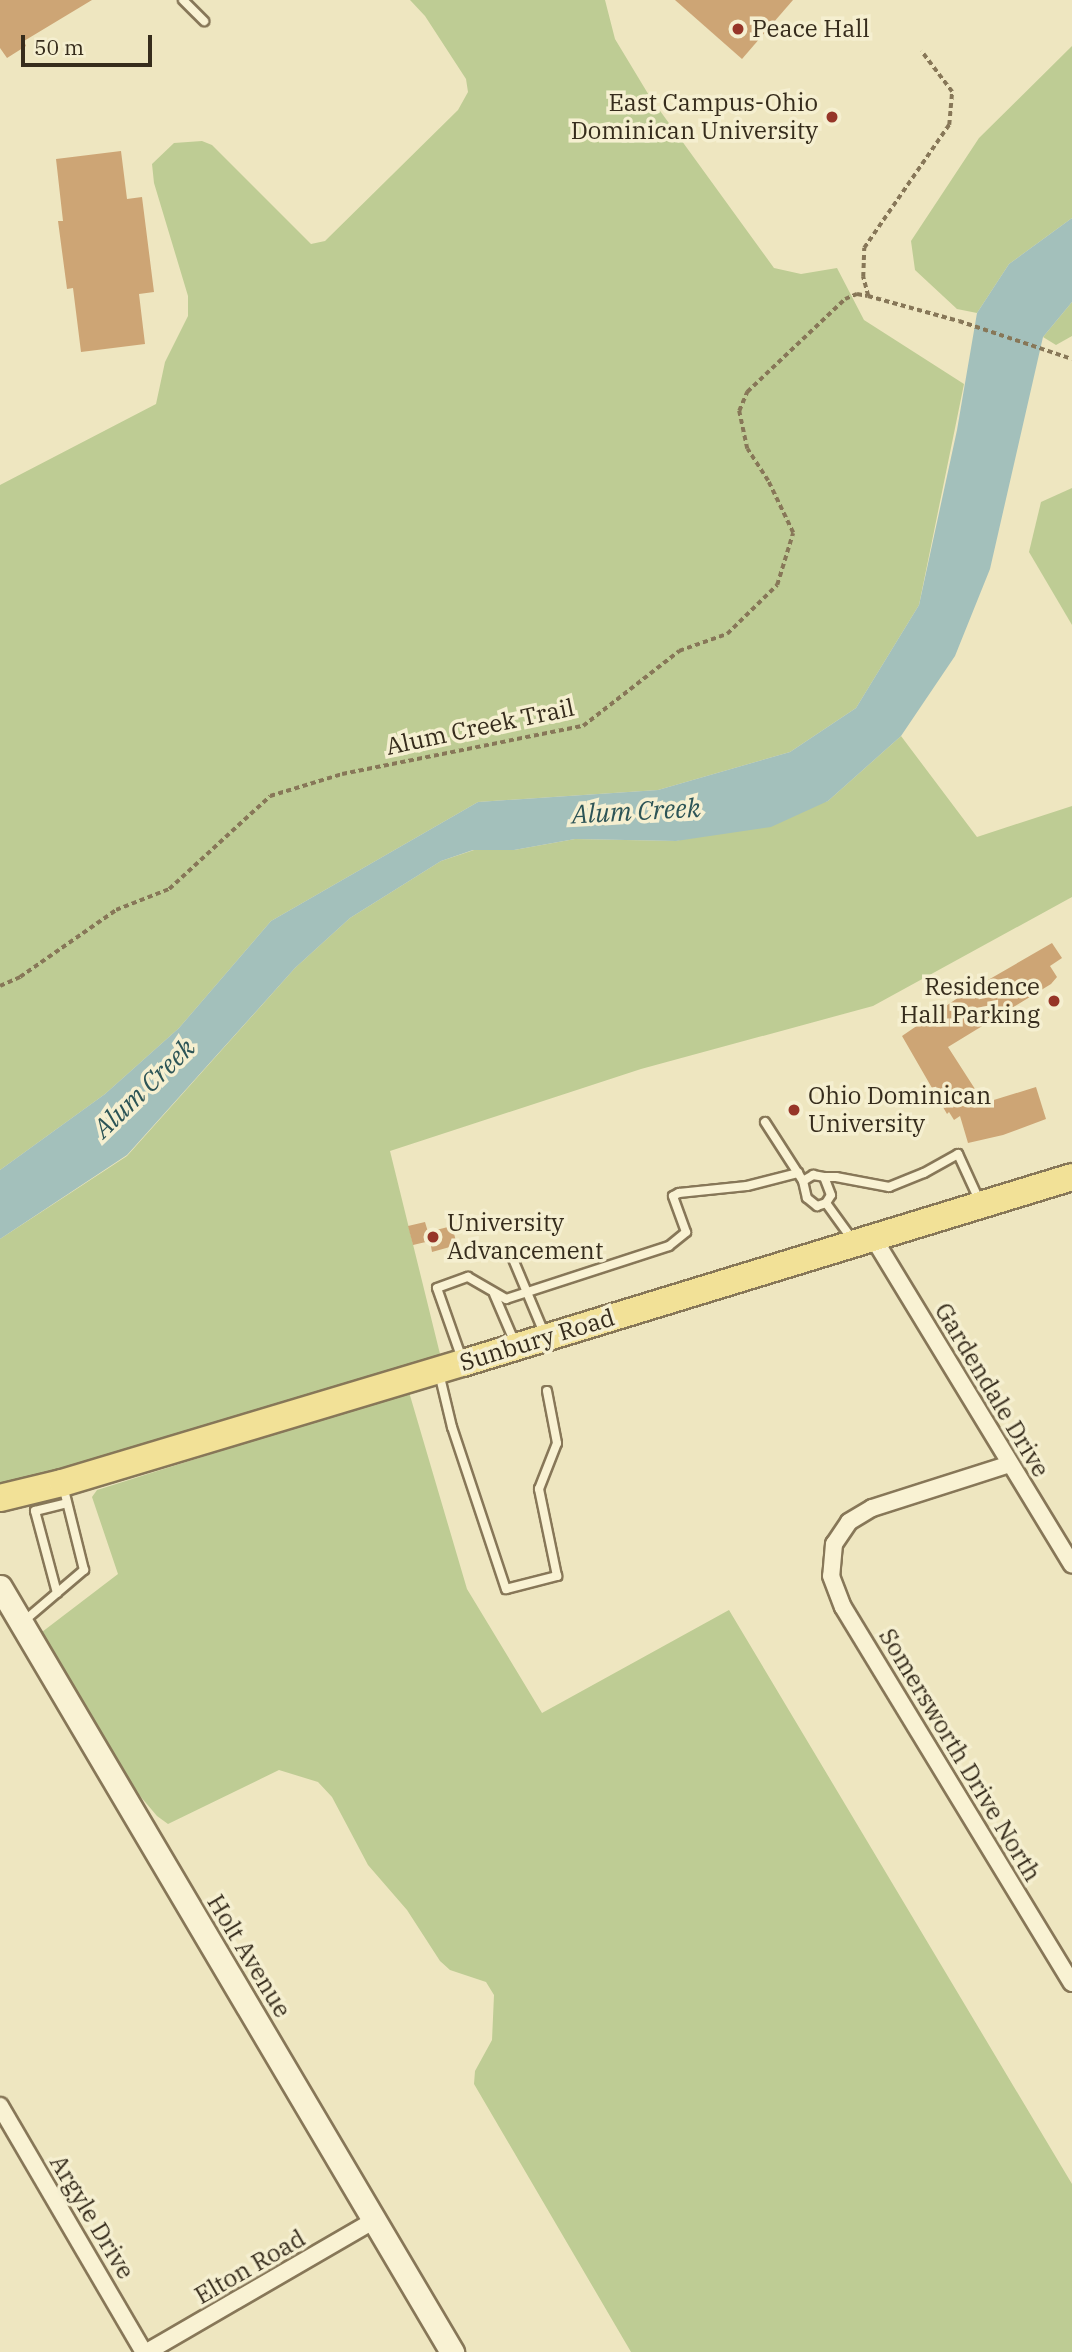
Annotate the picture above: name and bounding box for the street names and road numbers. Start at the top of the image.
street label: Alum Creek Trail [383,693,577,761]
street label: Gardendale Drive [929,1298,1055,1482]
street label: Sunbury Road [456,1303,618,1377]
street label: Somersworth Drive North [873,1623,1047,1887]
street label: Holt Avenue [201,1889,297,2023]
street label: Argyle Drive [44,2150,140,2284]
street label: Elton Road [190,2224,310,2310]

